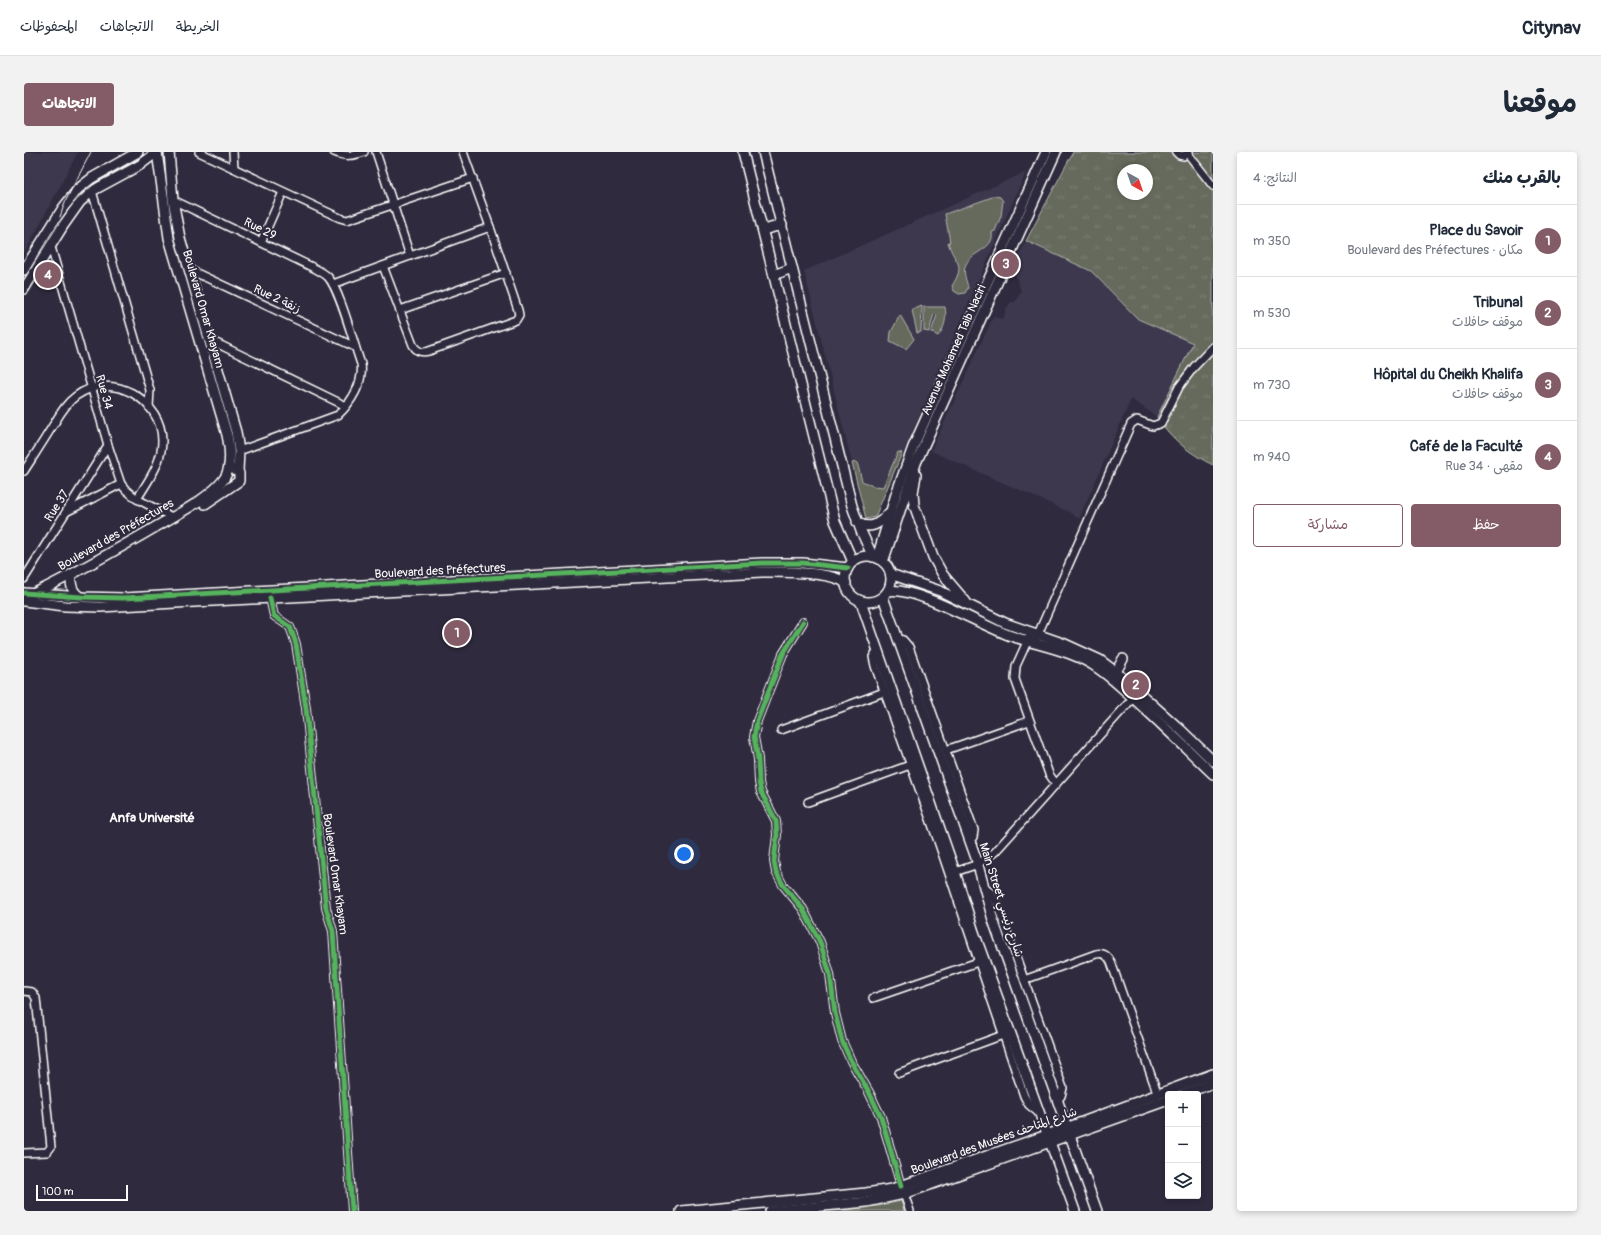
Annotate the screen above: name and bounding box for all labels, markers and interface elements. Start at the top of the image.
text: Citynav [1522,16,1581,40]
text: المحفوظات [20,18,78,35]
text: الاتجاهات [100,18,154,35]
text: الخريطة [176,18,219,35]
button: الاتجاهات [24,83,114,126]
text: موقعنا [1503,86,1577,121]
north arrow [1117,164,1153,200]
text: بالقرب منك [1483,167,1561,188]
text: النتائج: 4 [1253,170,1297,186]
street label: Rue 29 [241,215,279,243]
text: Place du Savoir [1429,221,1523,240]
text: 350 m [1253,233,1291,249]
text: 1 [1545,233,1551,249]
text: مكان · Boulevard des Préfectures [1347,242,1523,258]
street label: Boulevard Omar Khayam [179,248,227,370]
pin: 3 [993,249,1019,279]
pin: 4 [35,260,61,290]
street label: Rue 2 زنقة [251,282,303,316]
street label: Avenue Mohamed Taib Naciri [918,282,990,418]
text: Tribunal [1473,293,1523,312]
text: 530 m [1253,305,1291,321]
text: 2 [1544,305,1552,321]
text: موقف حافلات [1452,314,1523,330]
text: Hôpital du Cheikh Khalifa [1373,365,1523,384]
street label: Rue 34 [92,373,116,411]
text: 730 m [1253,377,1290,393]
text: 3 [1544,377,1552,393]
text: موقف حافلات [1452,386,1523,402]
text: Café de la Faculté [1410,437,1523,456]
text: 940 m [1253,449,1291,465]
text: 4 [1544,449,1552,465]
text: مقهى · Rue 34 [1445,458,1523,474]
street label: Rue 37 [41,487,73,525]
street label: Boulevard des Préfectures [56,495,177,574]
button: مشاركة [1253,504,1403,547]
button: حفظ [1411,504,1561,547]
street label: Boulevard des Préfectures [374,560,506,582]
pin: 1 [444,618,470,648]
pin: 2 [1123,670,1149,700]
district label: Anfa Université [109,810,195,826]
street label: Boulevard Omar Khayam [319,812,351,936]
street label: Main Street شارع رئيسي [973,841,1027,960]
your location [674,844,694,864]
map controls [1165,1091,1201,1199]
button: + [1165,1091,1201,1127]
street label: Boulevard des Musées شارع المتاحف [909,1104,1079,1179]
button: − [1165,1127,1201,1163]
button: layers [1165,1163,1201,1199]
scale bar [36,1183,128,1202]
text: 100 m [42,1185,73,1198]

